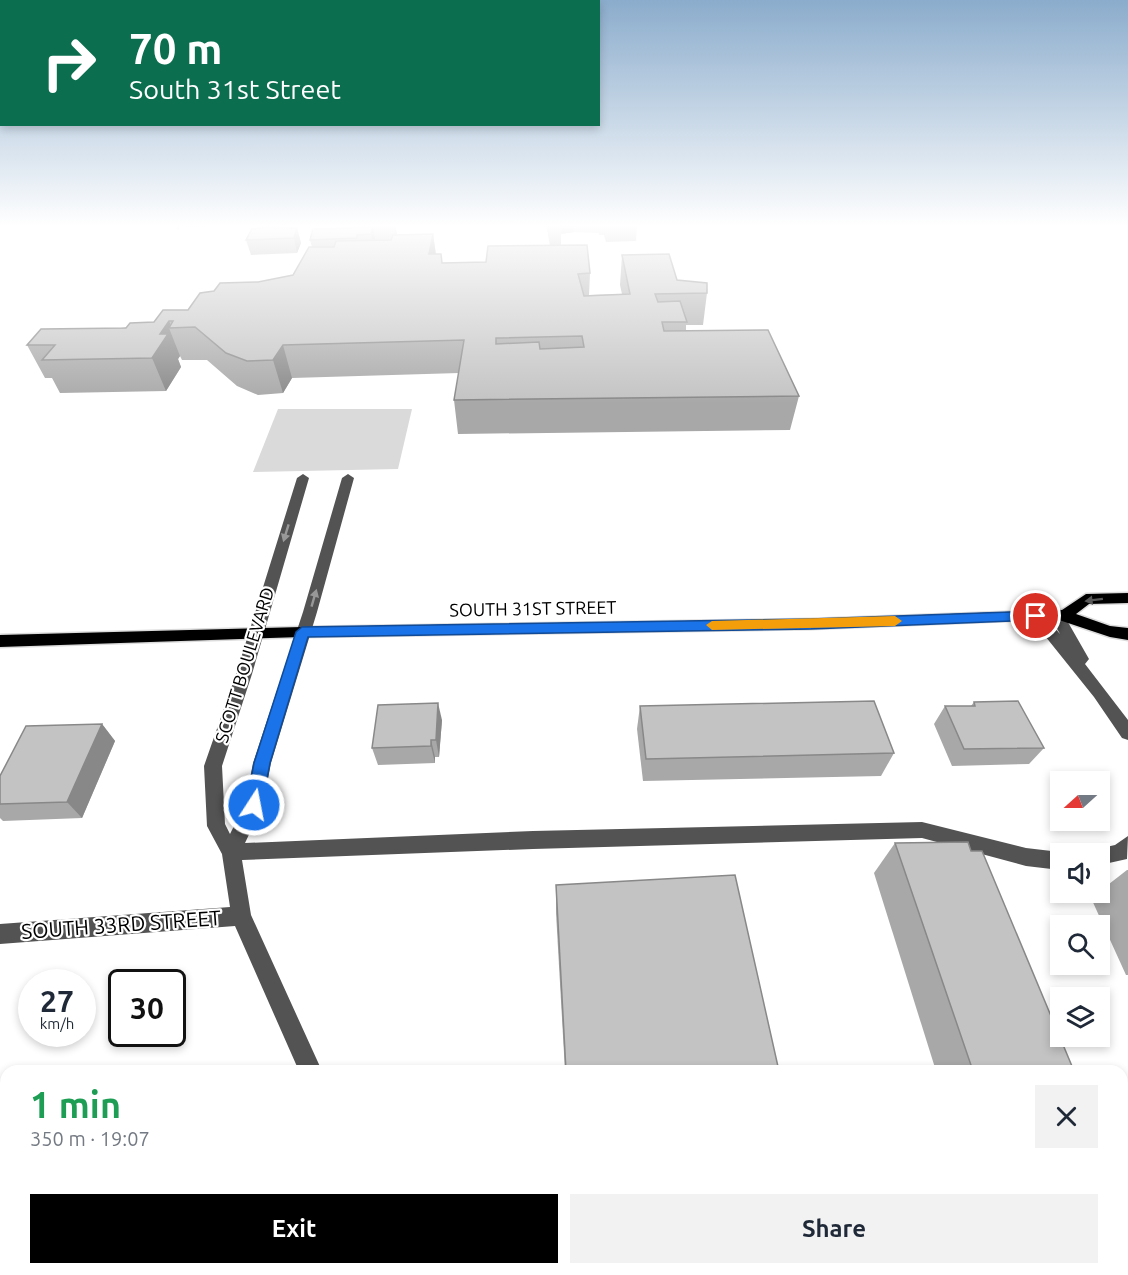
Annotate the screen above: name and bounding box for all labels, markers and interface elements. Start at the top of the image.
icon: right [30,24,108,102]
text: 70 m [129,25,223,72]
text: South 31st Street [129,74,341,104]
one-way arrow [281,524,290,542]
street label: SCOTT BOULEVARD [211,585,277,745]
one-way arrow [310,588,319,606]
pin [1010,590,1061,641]
one-way arrow [1085,595,1104,604]
street label: SOUTH 31ST STREET [449,597,617,619]
icon: arrive [1019,599,1052,632]
north arrow [1050,771,1110,831]
map controls [1050,771,1110,1047]
position arrow [222,773,286,837]
button: sound [1050,843,1110,903]
street label: SOUTH 33RD STREET [20,905,222,943]
button: search [1050,915,1110,975]
speed limit sign: 30 [108,969,186,1047]
text: 27 [40,984,74,1018]
button: layers [1050,987,1110,1047]
text: km/h [40,1015,74,1032]
text: 1 min [30,1084,121,1125]
button: close [1035,1085,1098,1148]
text: 350 m · 19:07 [30,1127,150,1150]
button: Exit [30,1194,558,1263]
button: Share [570,1194,1098,1263]

